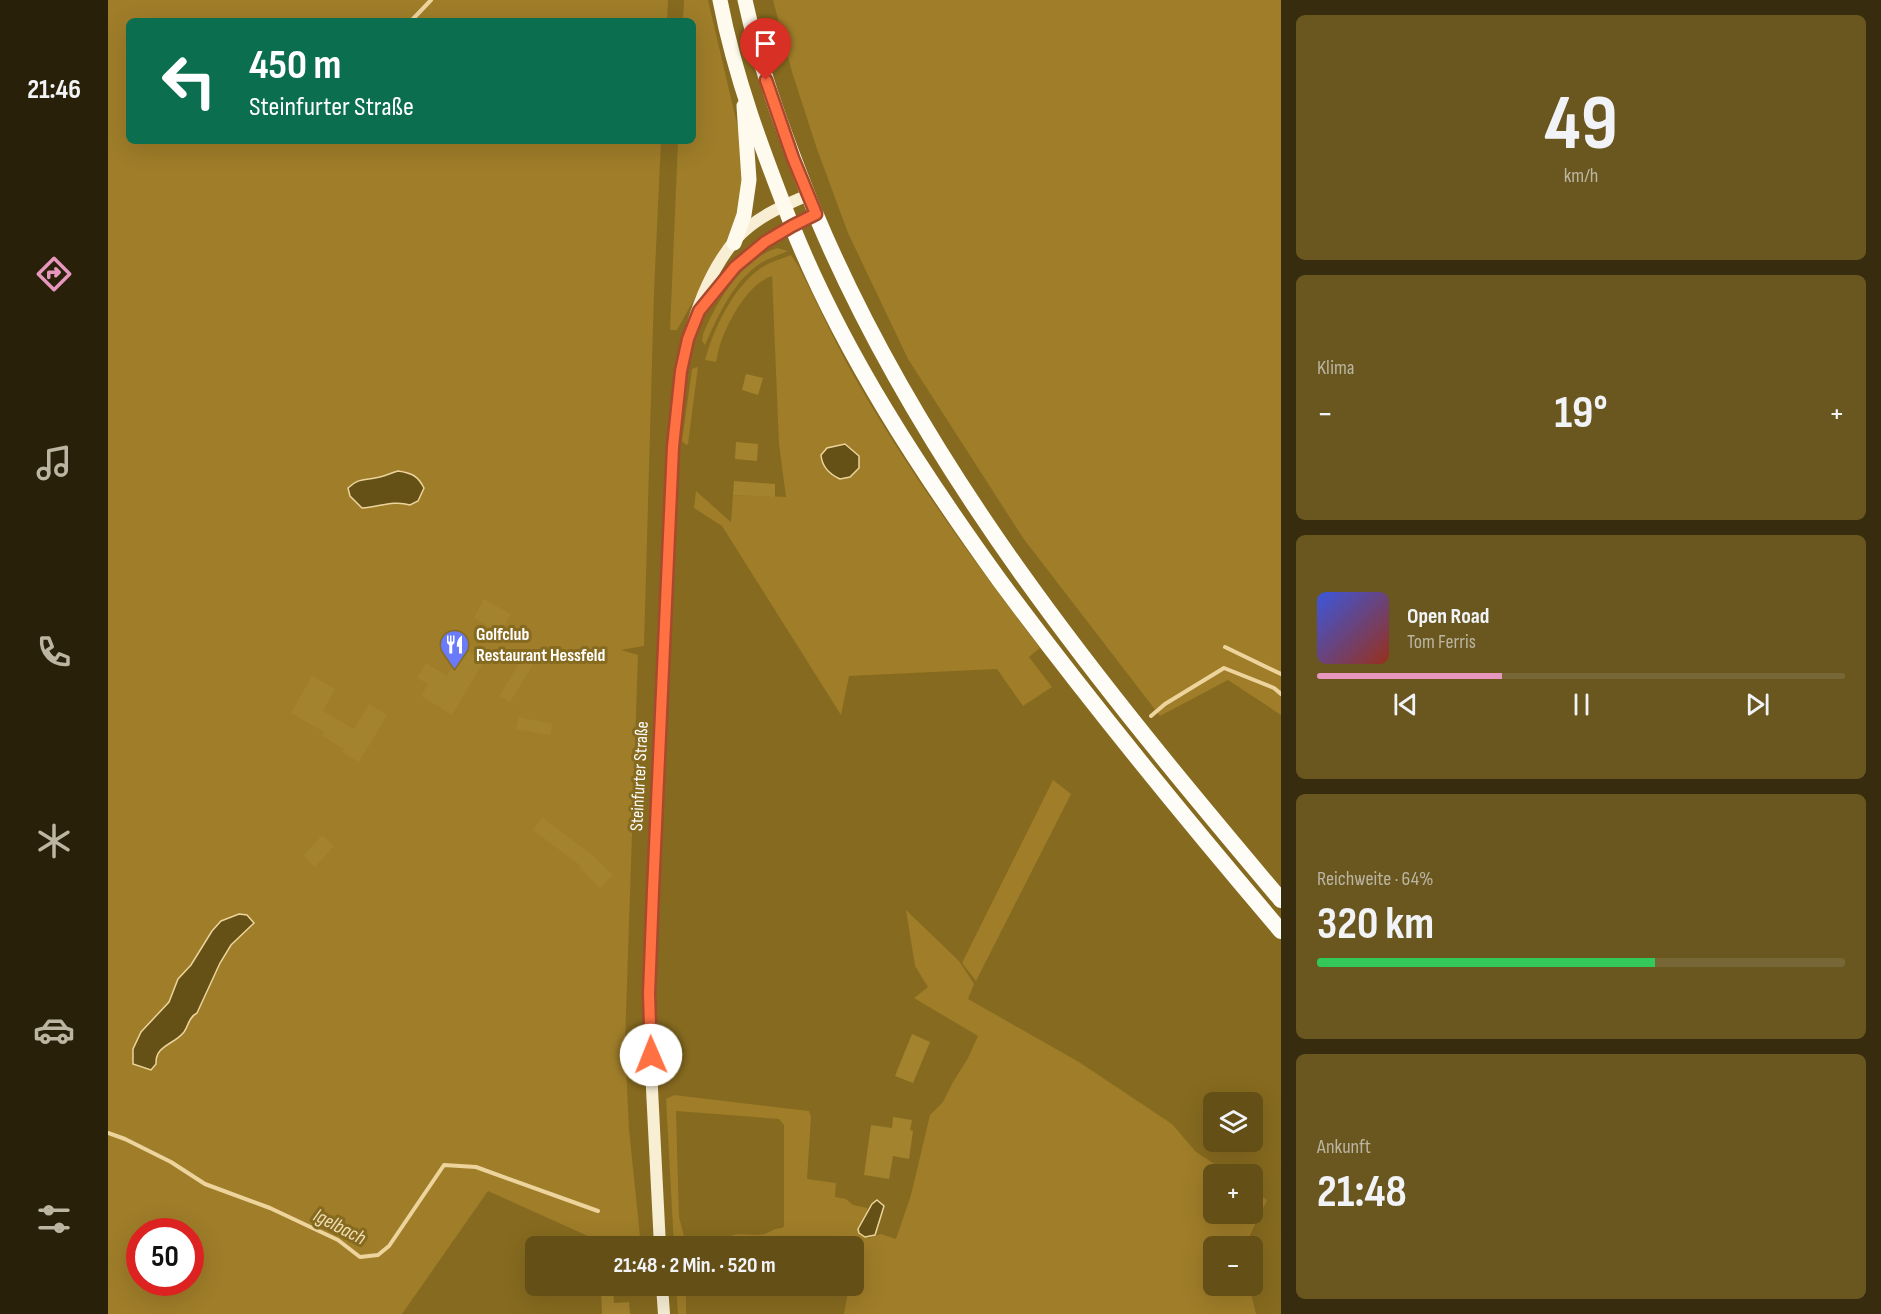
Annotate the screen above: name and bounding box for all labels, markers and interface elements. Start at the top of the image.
pin [740,18,791,80]
icon: arrive [749,27,782,60]
text: 450 m [249,40,341,91]
icon: left [150,42,228,120]
text: 21:46 [27,74,81,106]
text: 49 [1544,78,1618,171]
text: Steinfurter Straße [249,91,414,123]
text: km/h [1564,164,1598,188]
icon: directions [33,253,75,295]
text: Klima [1317,356,1355,380]
text: 19° [1554,386,1608,441]
text: − [1317,394,1333,434]
text: + [1829,394,1845,434]
icon: music [33,442,75,484]
text: Open Road [1407,603,1489,630]
place label: Golfclub Restaurant Hessfeld [476,624,605,666]
restaurant icon: Golfclub Restaurant Hessfeld [439,628,471,670]
text: Tom Ferris [1407,630,1476,654]
icon: phone [33,631,75,673]
icon: previous [1389,688,1422,721]
icon: pause [1565,688,1598,721]
icon: next [1741,688,1774,721]
street label: Steinfurter Straße [626,721,653,831]
icon: climate [33,820,75,862]
text: Reichweite · 64% [1317,867,1433,891]
text: 320 km [1317,897,1434,952]
icon: car [33,1009,75,1051]
position arrow [619,1023,683,1087]
map controls [1203,1092,1263,1296]
button: layers [1203,1092,1263,1152]
text: Ankunft [1317,1135,1371,1159]
button: + [1203,1164,1263,1224]
text: 21:48 [1317,1165,1407,1220]
icon: filters [33,1198,75,1240]
water label: Igelbach [309,1203,370,1250]
speed limit sign: 50 [126,1218,204,1296]
button: − [1203,1236,1263,1296]
text: 21:48 · 2 Min. · 520 m [613,1252,776,1279]

